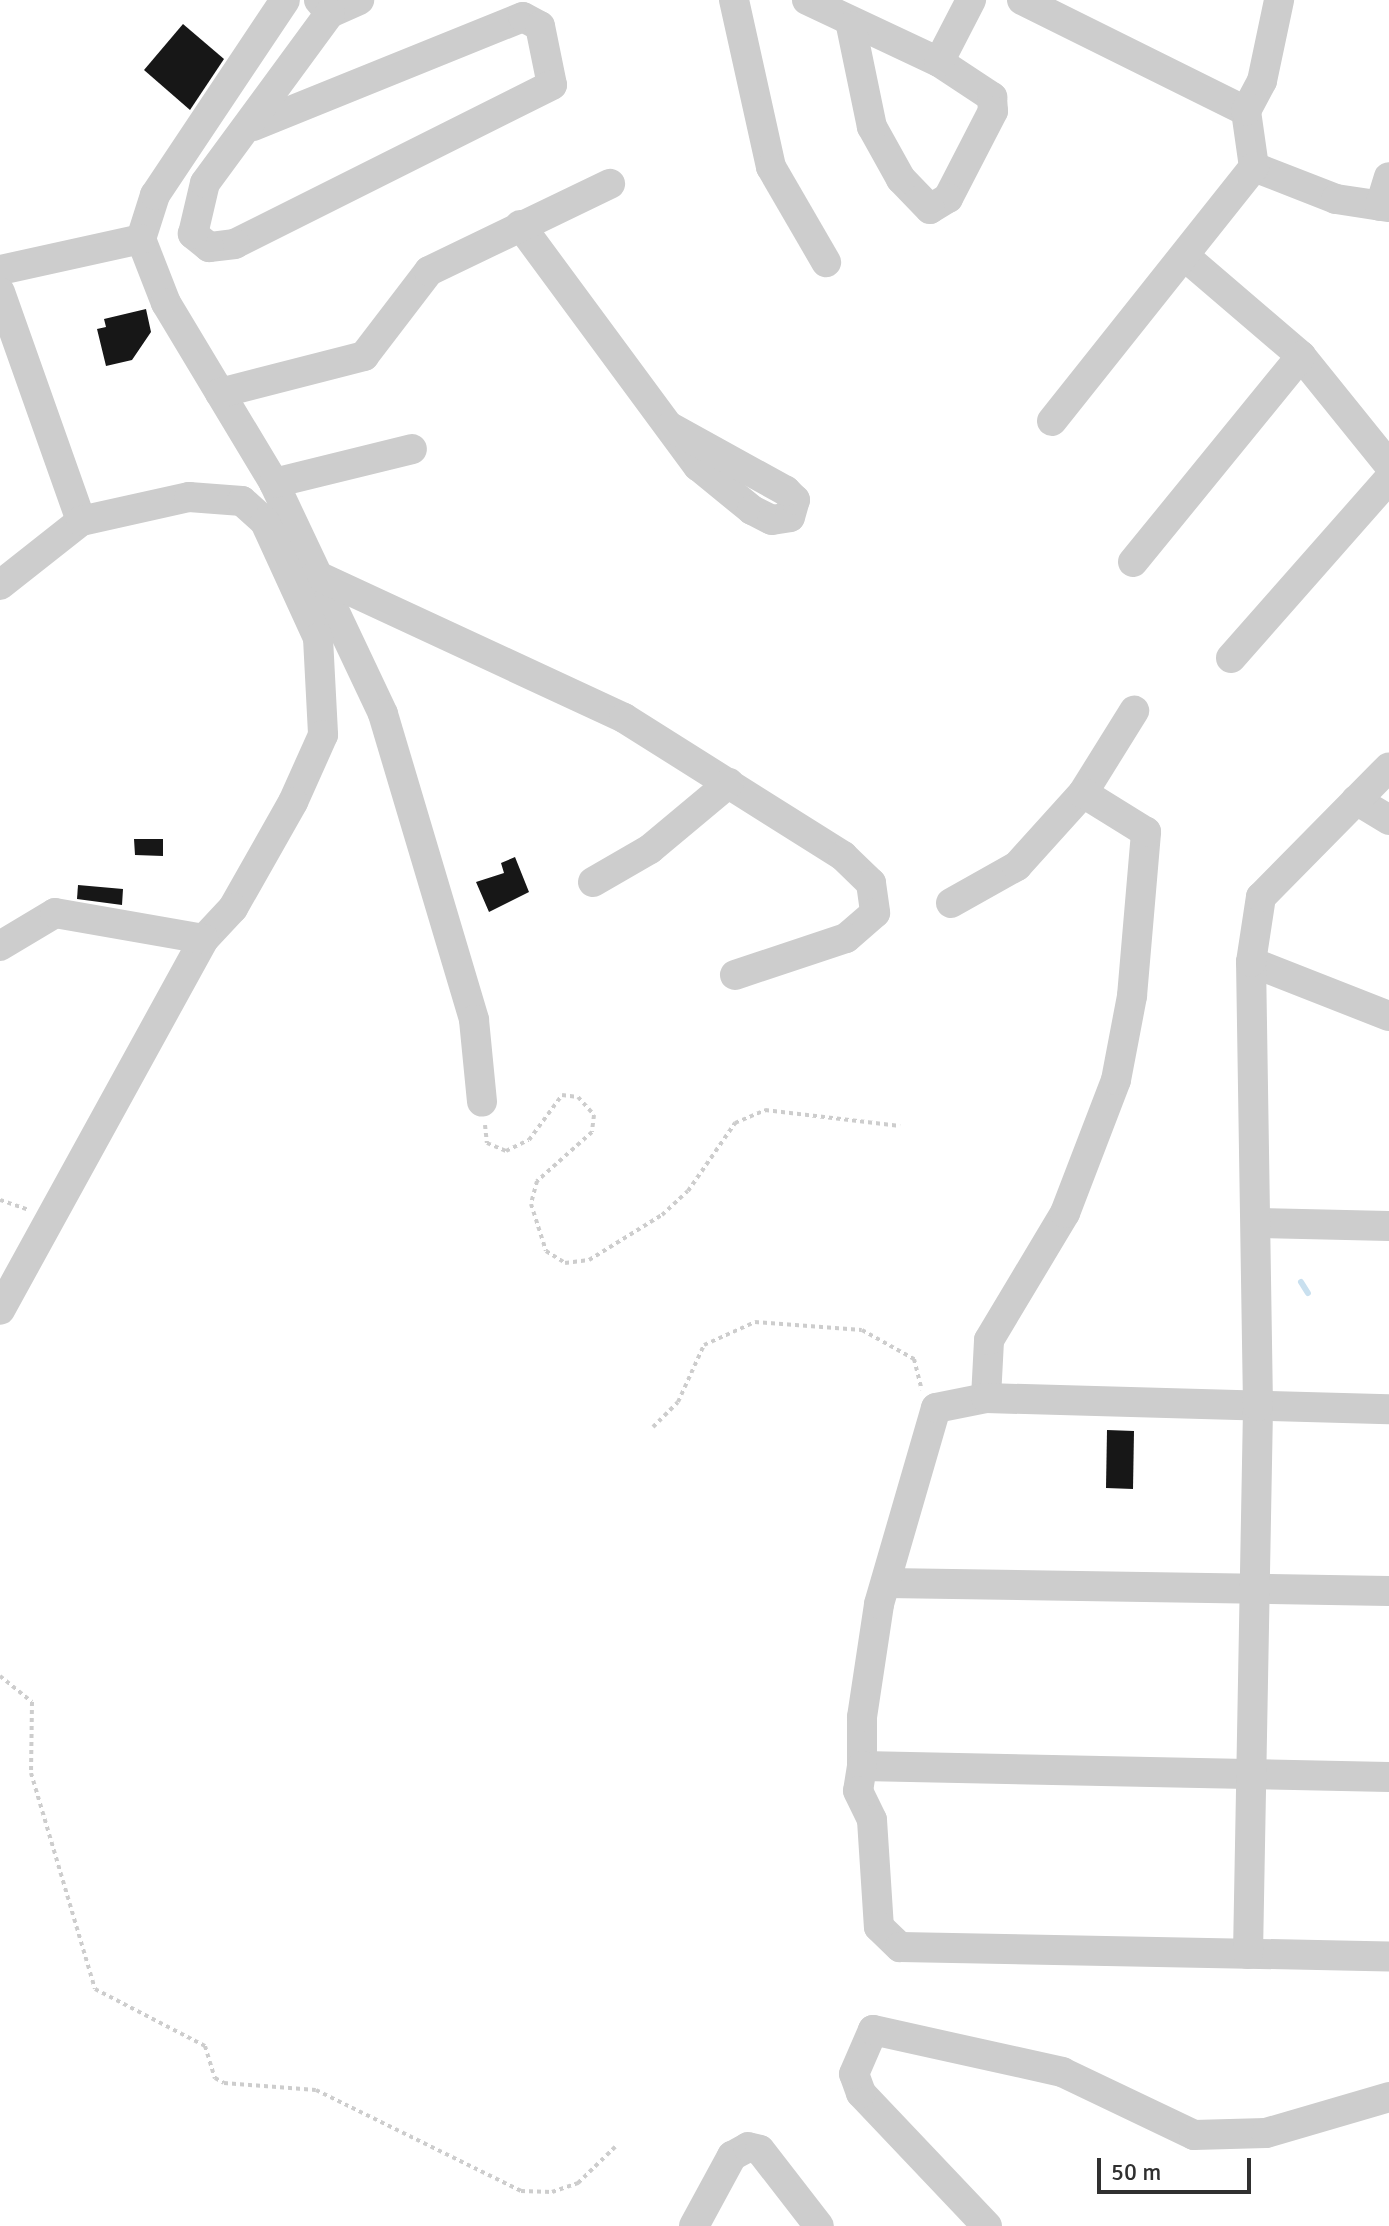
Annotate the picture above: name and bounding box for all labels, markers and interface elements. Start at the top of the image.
scale bar [1101,2142,1255,2192]
text: 50 m [1111,2157,1161,2187]

